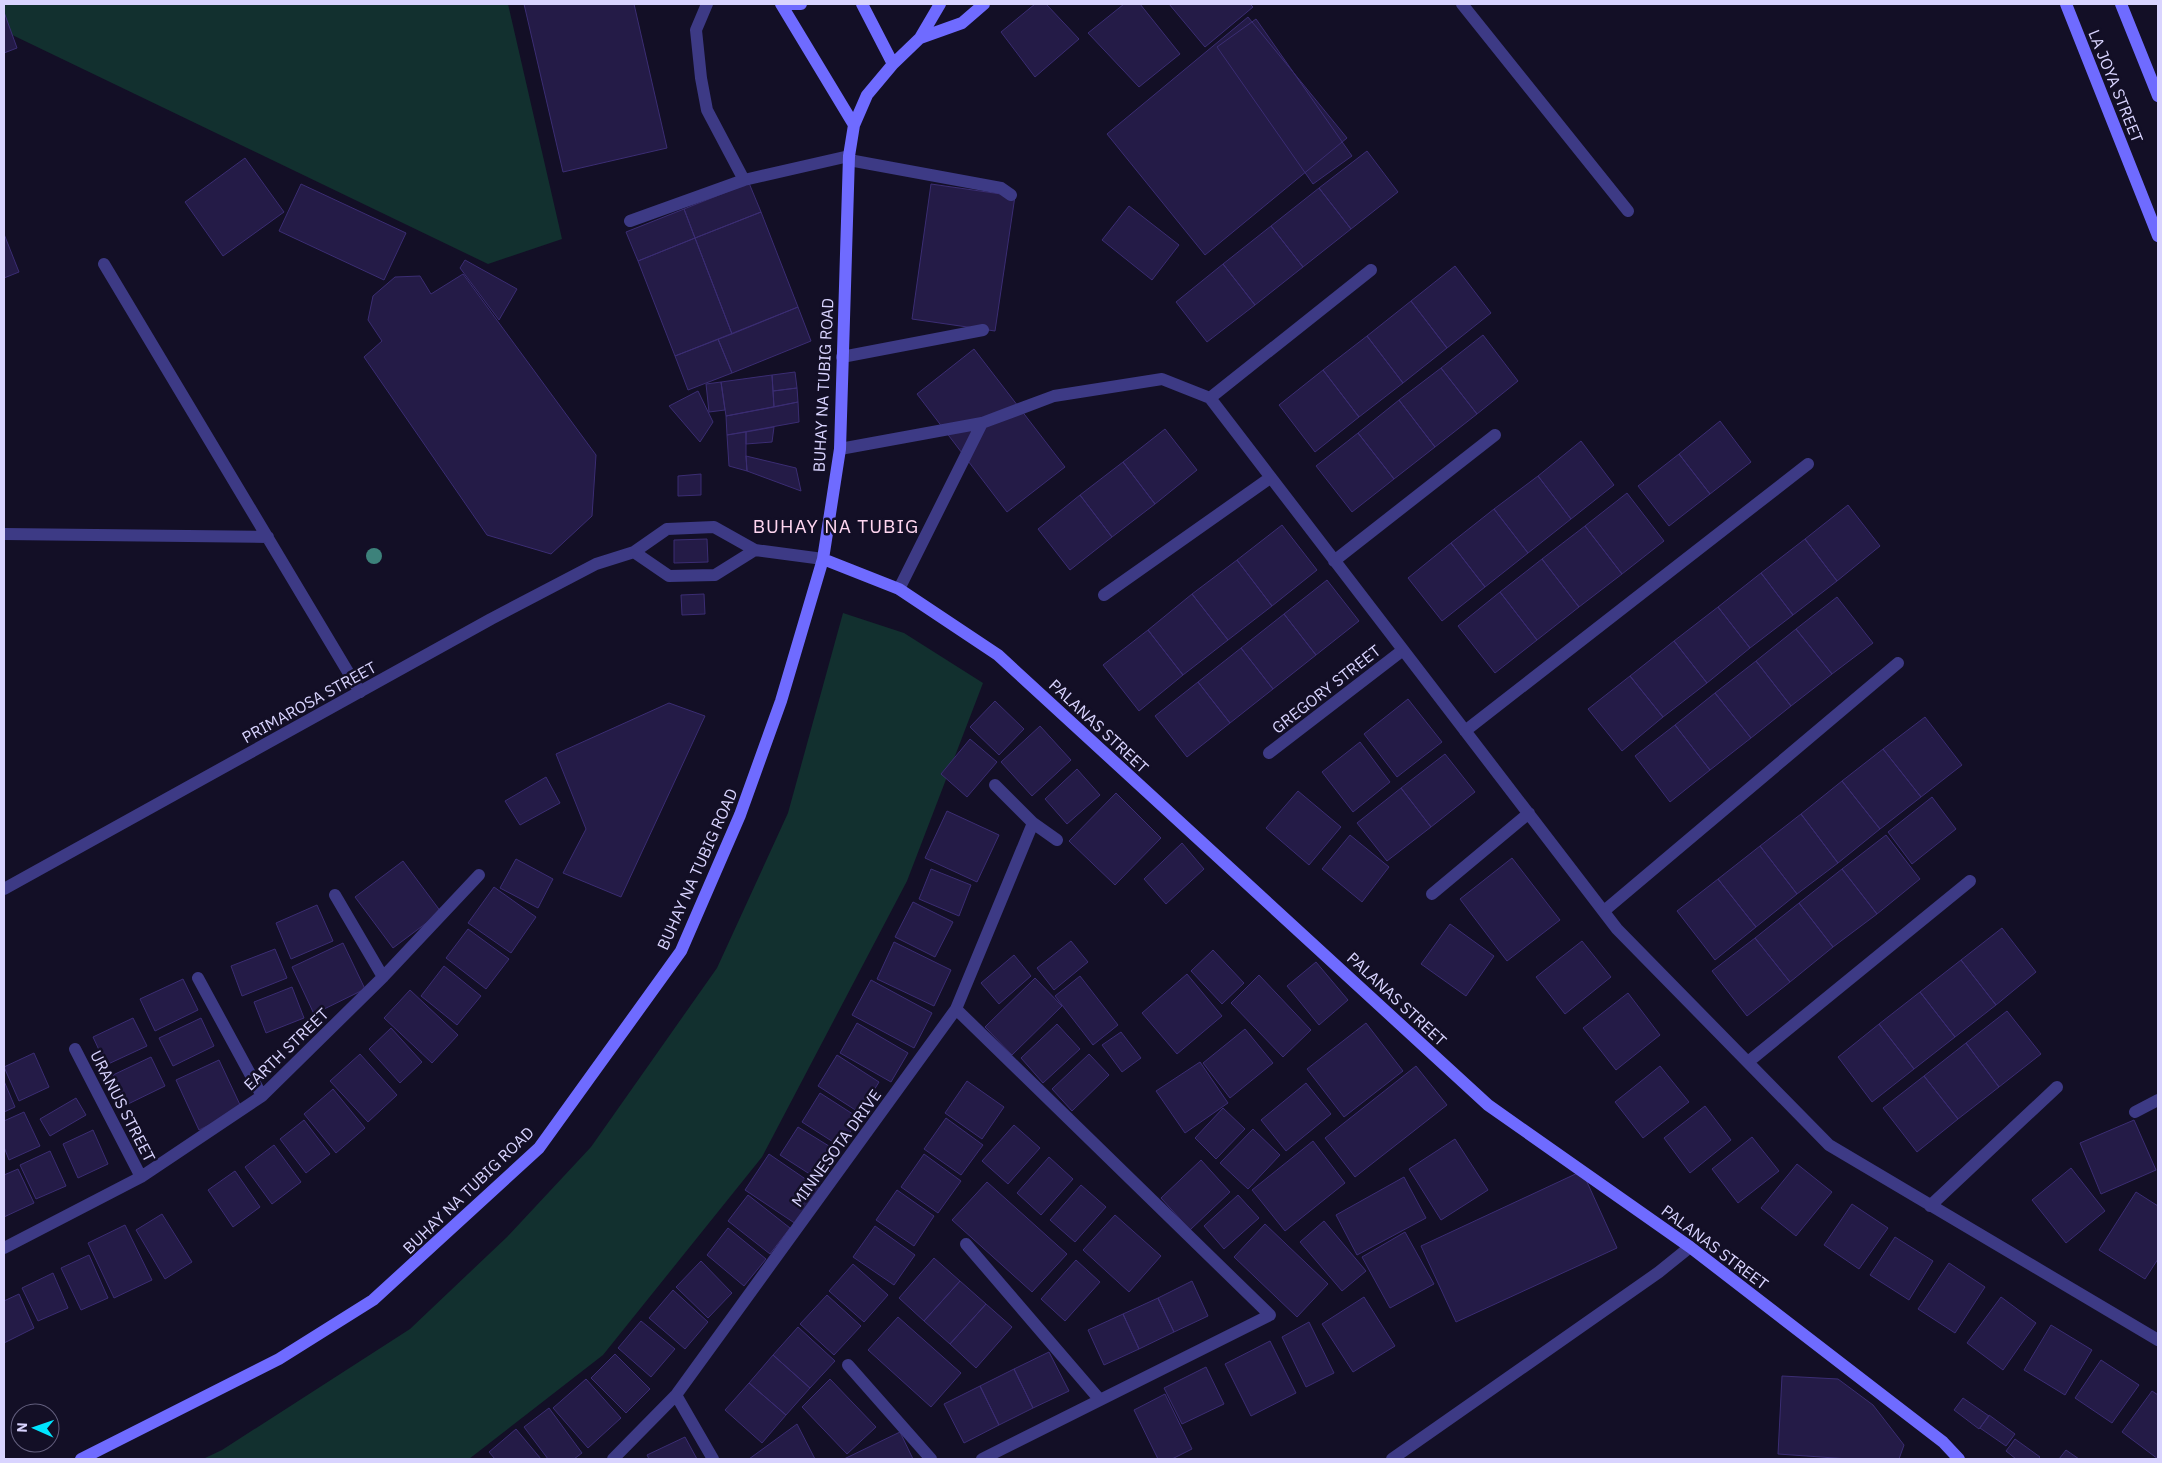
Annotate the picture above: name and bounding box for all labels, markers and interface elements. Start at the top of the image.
street label: LA JOYA STREET [2084,26,2148,146]
street label: BUHAY NA TUBIG ROAD [808,297,838,473]
district label: BUHAY NA TUBIG [753,514,919,538]
street label: GREGORY STREET [1268,640,1384,738]
street label: PRIMAROSA STREET [238,657,380,747]
street label: PALANAS STREET [1045,675,1153,777]
street label: BUHAY NA TUBIG ROAD [652,785,742,953]
street label: PALANAS STREET [1343,948,1451,1050]
street label: EARTH STREET [240,1004,332,1094]
street label: URANUS STREET [86,1047,160,1165]
street label: MINNESOTA DRIVE [787,1085,885,1211]
street label: BUHAY NA TUBIG ROAD [398,1122,538,1258]
street label: PALANAS STREET [1658,1200,1772,1294]
north arrow [10,1403,60,1453]
text: N [13,1422,31,1433]

